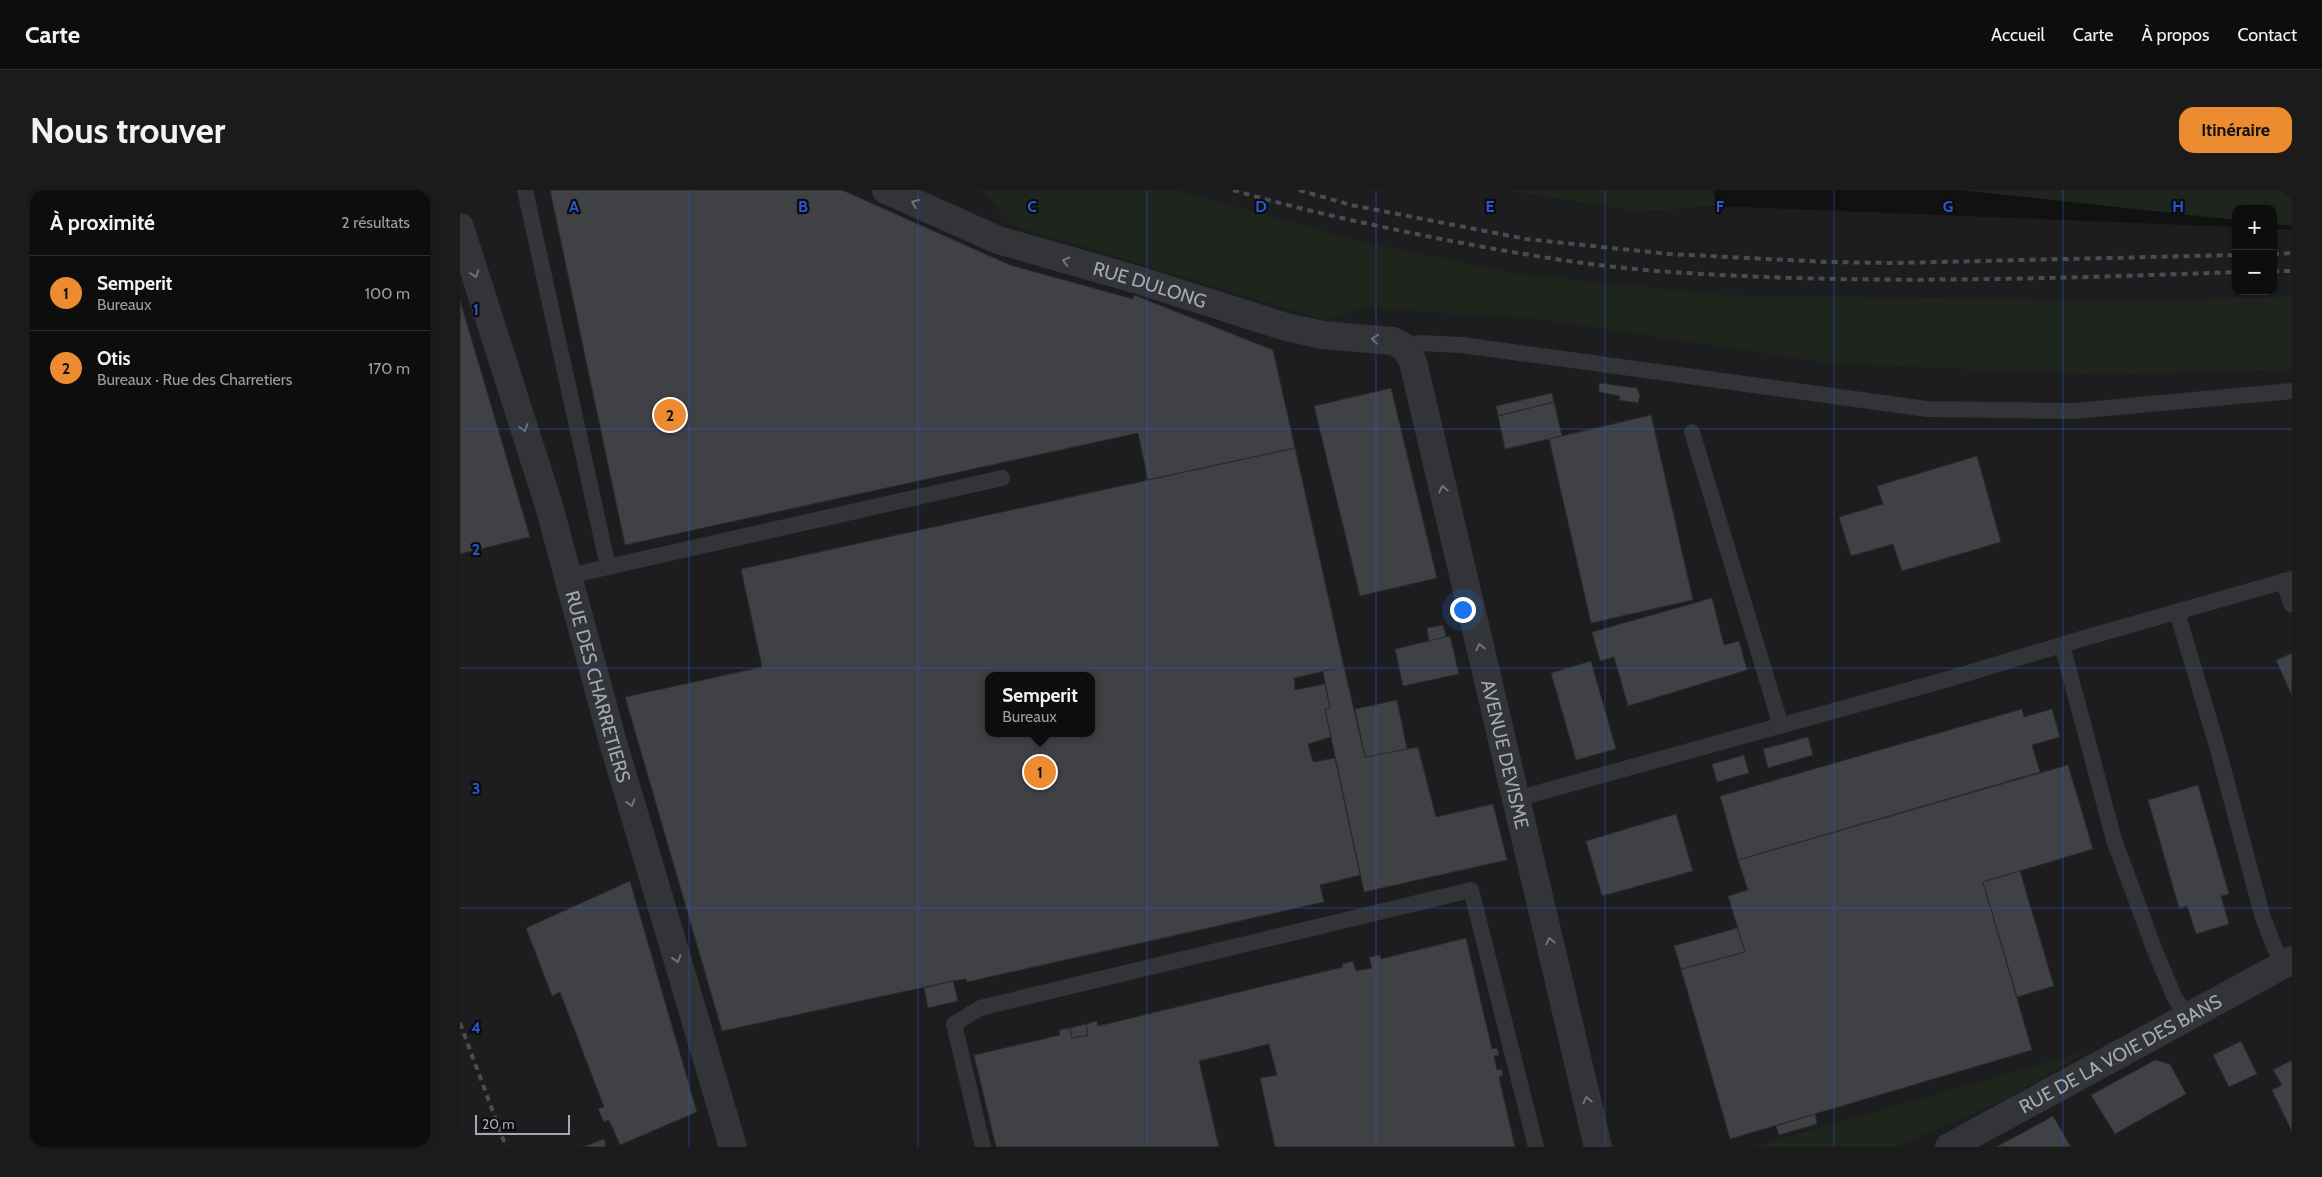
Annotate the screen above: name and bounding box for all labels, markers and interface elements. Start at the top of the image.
text: Carte [25,20,80,49]
text: Accueil [1991,24,2045,46]
text: Carte [2073,24,2113,46]
text: À propos [2141,24,2209,46]
text: Contact [2237,24,2297,46]
button: Itinéraire [2179,107,2292,153]
text: Nous trouver [30,109,225,152]
text: A [569,197,579,216]
text: B [798,197,808,216]
text: C [1027,197,1037,216]
text: D [1255,197,1267,216]
text: E [1485,197,1495,216]
text: F [1716,197,1725,216]
text: G [1943,197,1953,216]
text: H [2172,197,2184,216]
one-way arrow [911,199,920,209]
map controls [2232,205,2277,295]
button: + [2232,205,2277,250]
text: À proximité [50,210,155,235]
text: 2 résultats [341,213,410,232]
button: − [2232,250,2277,295]
one-way arrow [1063,256,1071,266]
street label: RUE DULONG [1090,257,1209,313]
one-way arrow [469,269,479,277]
text: Semperit [97,272,172,295]
text: 1 [63,284,69,303]
text: 100 m [365,284,410,303]
text: Bureaux [97,295,152,314]
text: 1 [473,300,479,319]
one-way arrow [1371,334,1379,345]
text: Otis [97,347,130,370]
text: 2 [62,359,70,378]
text: 170 m [368,359,410,378]
text: Bureaux · Rue des Charretiers [97,370,292,389]
pin: 2 [654,396,686,434]
one-way arrow [518,424,528,432]
one-way arrow [1438,484,1449,493]
text: 2 [472,540,480,559]
street label: RUE DES CHARRETIERS [560,588,635,785]
your location [1450,597,1476,623]
one-way arrow [1475,642,1486,651]
popup [985,672,1095,737]
street label: AVENUE DEVISME [1476,677,1534,831]
text: Semperit [1002,684,1078,707]
text: Bureaux [1002,707,1057,726]
pin: 1 [1024,753,1056,791]
text: 3 [472,779,480,798]
one-way arrow [625,799,635,807]
one-way arrow [1545,937,1556,946]
one-way arrow [672,955,682,963]
street label: RUE DE LA VOIE DES BANS [2015,990,2226,1119]
text: 4 [471,1018,481,1037]
one-way arrow [1582,1095,1593,1104]
scale bar [475,1112,570,1135]
text: 20 m [482,1115,515,1133]

